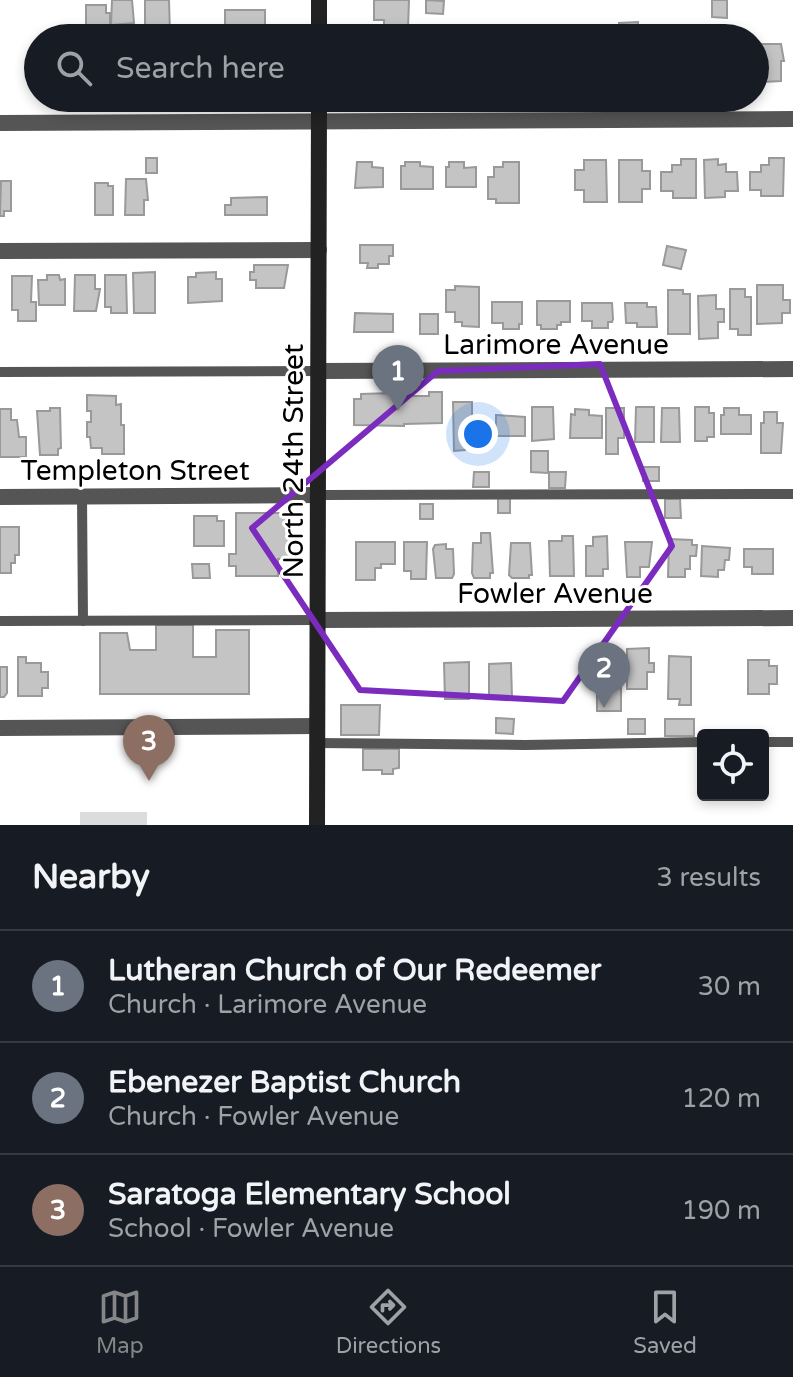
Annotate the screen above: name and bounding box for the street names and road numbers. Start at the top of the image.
street label: Larimore Avenue [443,328,669,362]
street label: North 24th Street [277,343,311,579]
street label: Templeton Street [20,454,250,488]
street label: Fowler Avenue [457,577,653,611]

